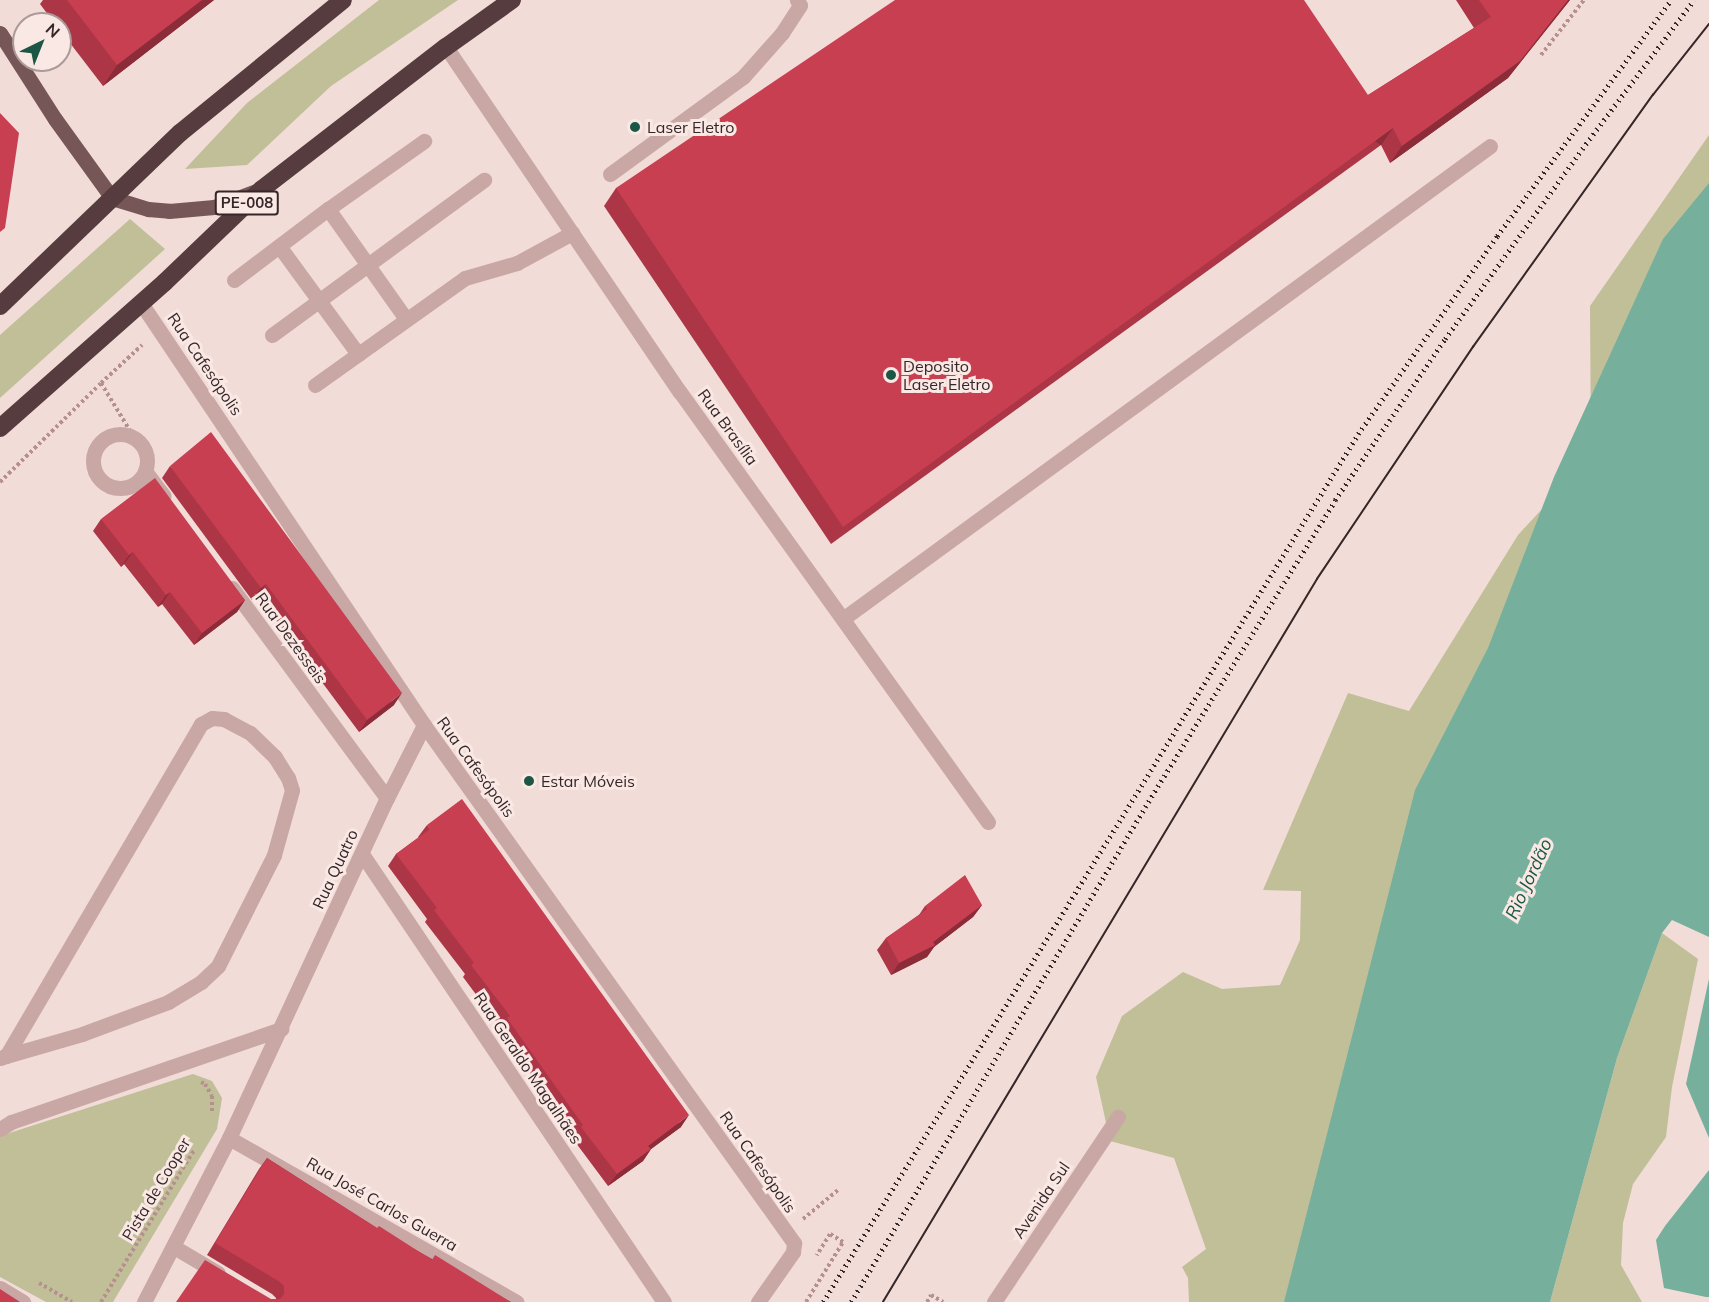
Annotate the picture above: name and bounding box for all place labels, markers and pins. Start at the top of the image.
place label: Laser Eletro [647,117,734,137]
marker: Laser Eletro [628,120,642,134]
place label: Deposito Laser Eletro [903,356,990,394]
marker: Deposito Laser Eletro [884,368,898,382]
place label: Estar Móveis [541,771,635,791]
marker: Estar Móveis [522,774,536,788]

